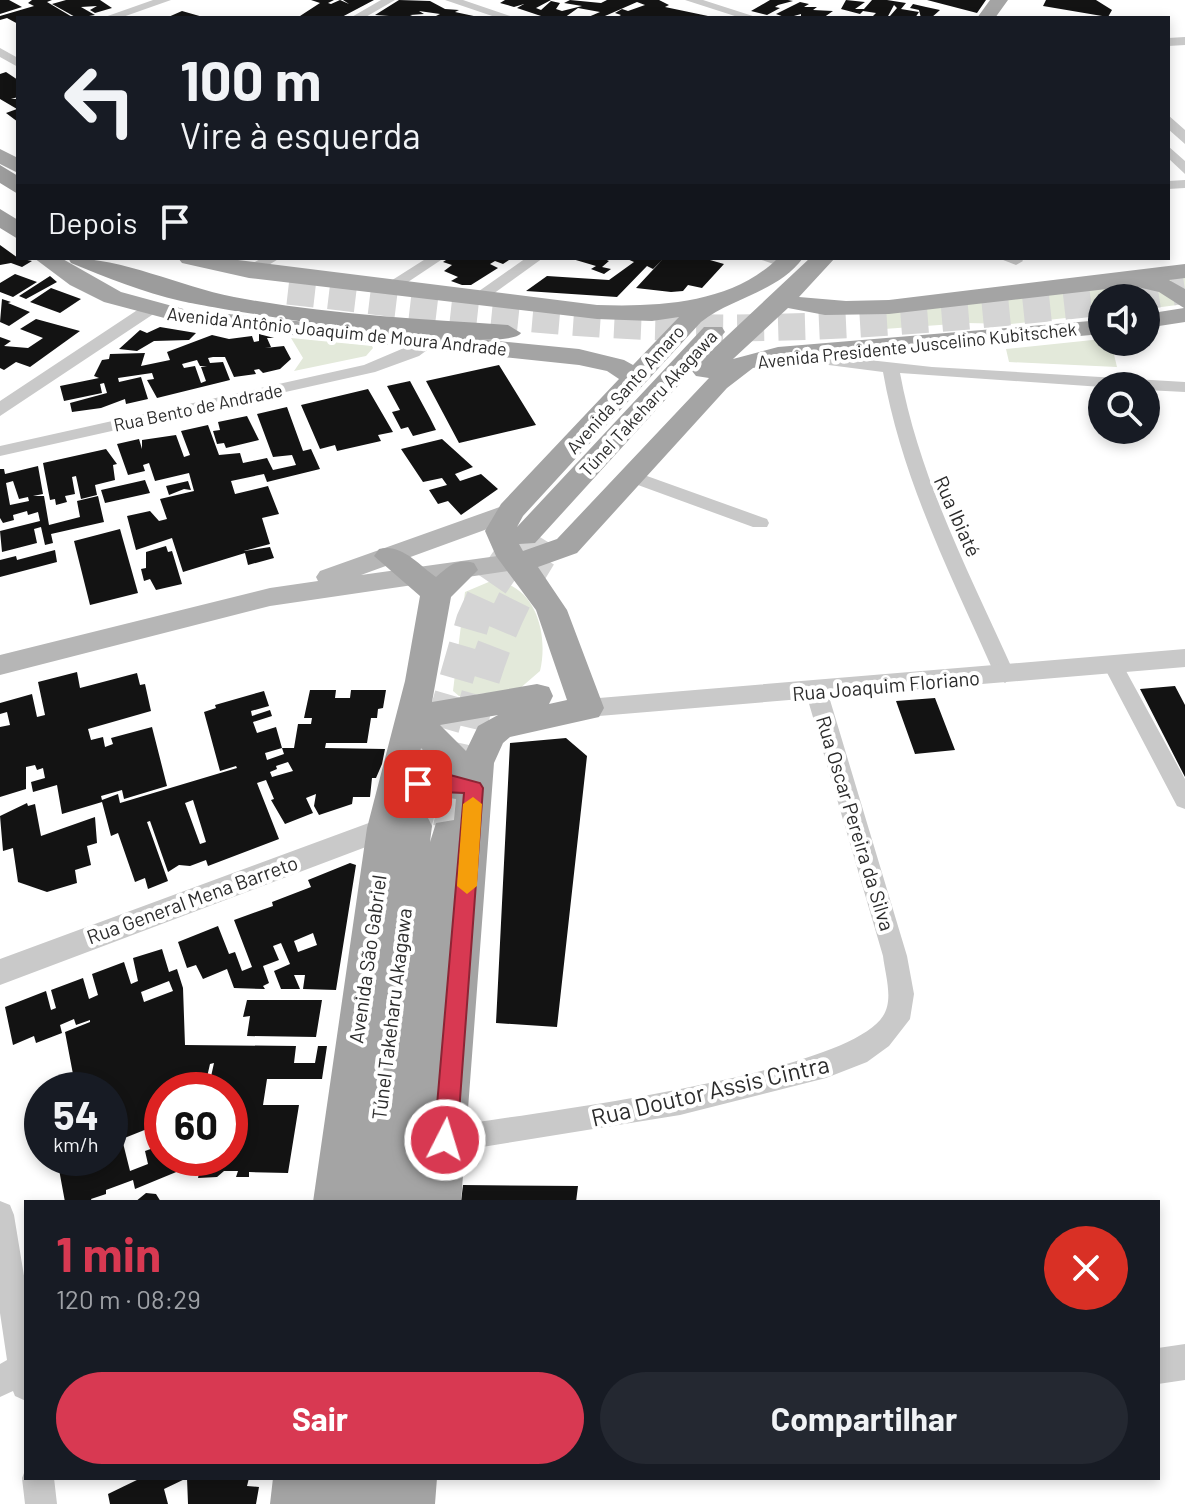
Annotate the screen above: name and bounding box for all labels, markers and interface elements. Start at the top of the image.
text: 100 m [180,45,322,112]
icon: left [48,48,152,152]
text: Vire à esquerda [180,113,421,156]
icon: arrive [153,200,197,244]
text: Depois [48,204,137,240]
map controls [1088,284,1160,444]
button: sound [1088,284,1160,356]
street label: Avenida Antônio Joaquim de Moura Andrade [166,302,508,360]
street label: Avenida Presidente Juscelino Kubitschek [756,317,1078,373]
street label: Avenida Santo Amaro [561,320,689,458]
street label: Túnel Takeharu Akagawa [575,325,721,481]
button: search [1088,372,1160,444]
street label: Rua Bento de Andrade [111,378,285,436]
street label: Rua Ibiaté [930,472,986,560]
street label: Rua Joaquim Floriano [791,665,981,705]
street label: Rua Oscar Pereira da Silva [812,713,900,933]
pin [384,750,452,818]
icon: arrive [396,762,440,806]
street label: Rua General Mena Barreto [83,850,301,948]
street label: Avenida São Gabriel [343,873,391,1045]
street label: Túnel Takeharu Akagawa [366,907,416,1121]
street label: Rua Doutor Assis Cintra [588,1048,832,1132]
speed limit sign: 60 [144,1072,248,1176]
text: 54 [53,1090,99,1138]
position arrow [403,1098,487,1182]
text: km/h [53,1132,99,1156]
text: 1 min [56,1224,161,1282]
button: close [1044,1226,1128,1310]
text: 120 m · 08:29 [56,1283,201,1314]
button: Sair [56,1372,584,1464]
button: Compartilhar [600,1372,1128,1464]

